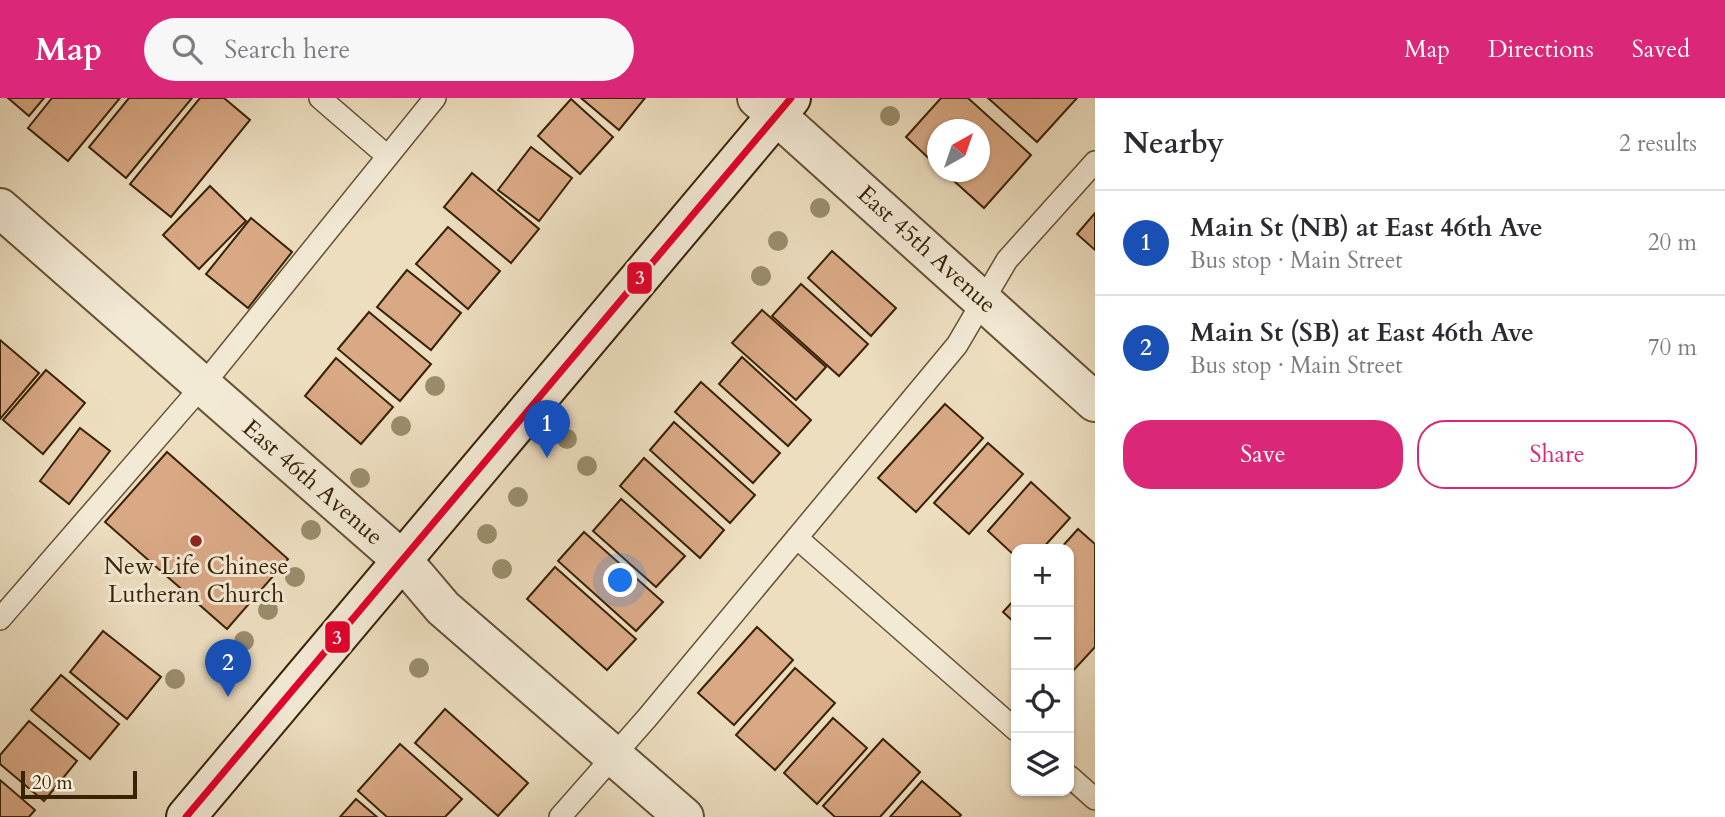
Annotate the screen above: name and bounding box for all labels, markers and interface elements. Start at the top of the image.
search box [144,18,634,81]
text: Map [35,27,102,72]
icon: search [168,30,206,68]
text: Search here [224,32,350,67]
text: Map [1404,33,1450,66]
text: Directions [1488,33,1594,66]
text: Saved [1632,33,1690,66]
north arrow [927,119,990,182]
text: Nearby [1123,123,1224,164]
text: 2 results [1619,128,1697,159]
street label: East 45th Avenue [850,178,1003,321]
text: Main St (NB) at East 46th Ave [1190,210,1543,245]
text: 1 [1140,227,1152,258]
text: 20 m [1648,227,1697,258]
text: Bus stop · Main Street [1190,245,1403,276]
line badge: 3 [626,261,653,295]
text: 3 [635,265,645,291]
text: Main St (SB) at East 46th Ave [1190,315,1534,350]
text: 2 [1140,332,1152,363]
text: 70 m [1648,332,1697,363]
text: Bus stop · Main Street [1190,350,1403,381]
pin: 1 [524,400,570,458]
street label: East 46th Avenue [235,412,390,553]
button: Save [1123,420,1403,489]
button: Share [1417,420,1697,489]
marker: New Life Chinese Lutheran Church [188,533,204,549]
map controls [1011,544,1074,796]
button: + [1011,544,1074,607]
place label: New Life Chinese Lutheran Church [104,550,288,611]
your location [603,563,637,597]
button: − [1011,607,1074,670]
line badge: 3 [324,620,351,654]
text: 3 [332,625,342,651]
pin: 2 [205,639,251,697]
button: locate [1011,670,1074,733]
button: layers [1011,733,1074,796]
scale bar [21,768,136,800]
text: 20 m [32,770,73,796]

